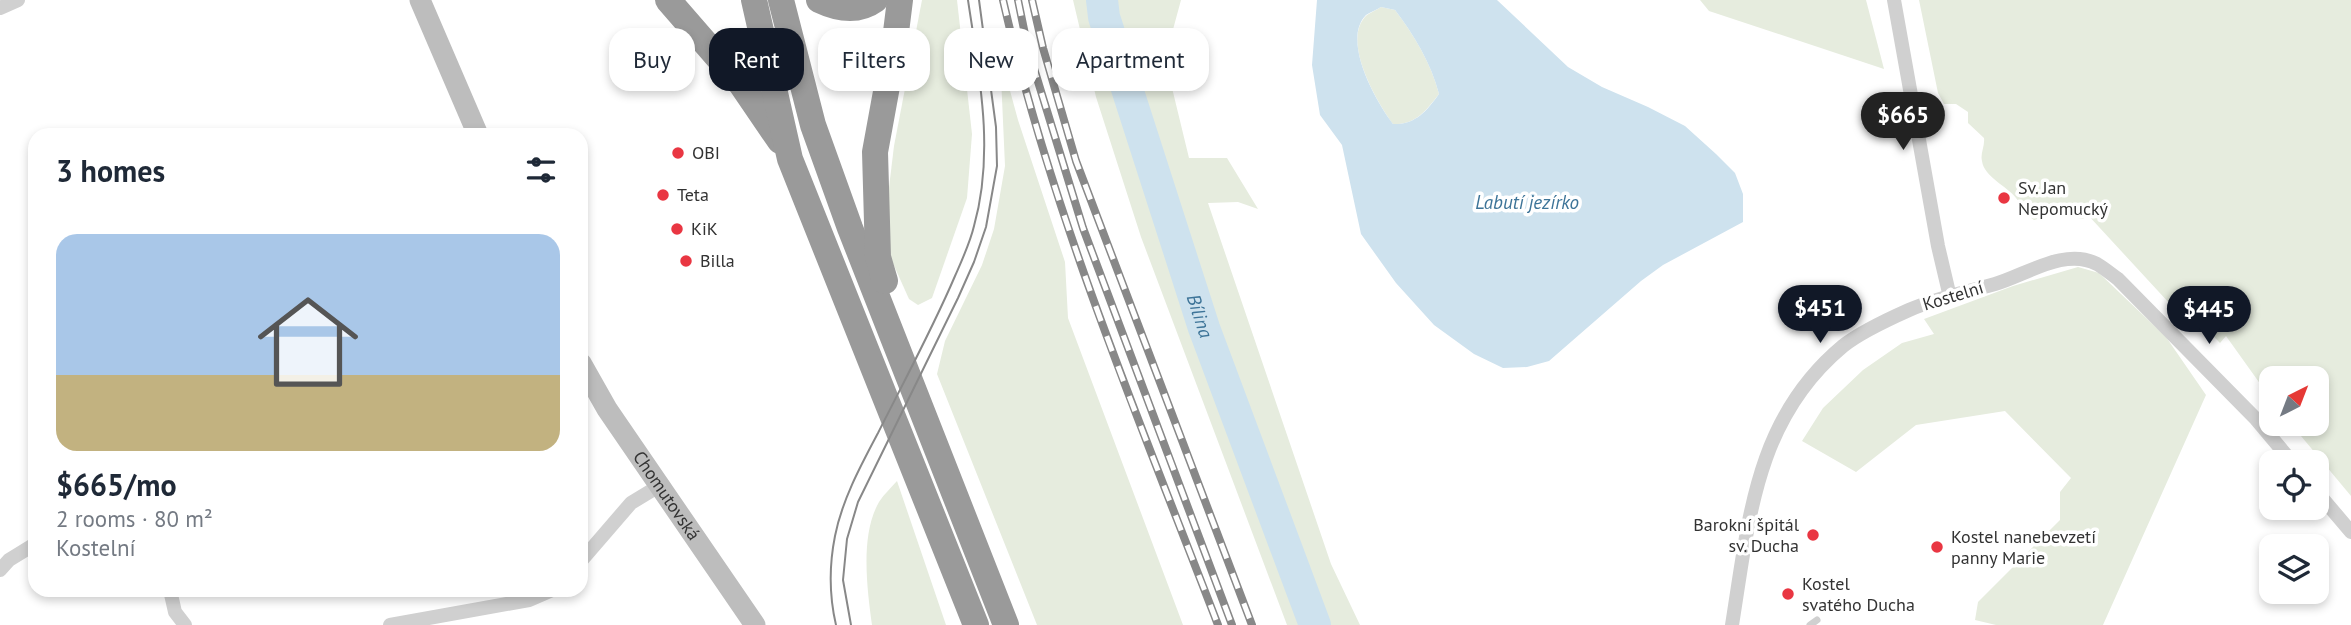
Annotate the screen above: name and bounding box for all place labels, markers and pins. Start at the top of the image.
pin: $665 [1862,92,1944,152]
place label: OBI [692,141,720,164]
marker: OBI [670,145,686,161]
place label: Sv. Jan Nepomucký [2018,176,2109,220]
place label: Teta [677,183,709,206]
marker: Teta [655,187,671,203]
marker: Sv. Jan Nepomucký [1996,190,2012,206]
place label: KiK [691,217,718,240]
marker: KiK [669,221,685,237]
place label: Billa [700,249,735,272]
marker: Billa [678,253,694,269]
pin: $451 [1779,286,1861,345]
pin: $445 [2168,286,2250,346]
place label: Barokní špitál sv. Ducha [1693,513,1800,557]
place label: Kostel nanebevzetí panny Marie [1951,525,2096,569]
marker: Barokní špitál sv. Ducha [1805,527,1821,543]
marker: Kostel nanebevzetí panny Marie [1929,539,1945,555]
place label: Kostel svatého Ducha [1802,572,1915,616]
marker: Kostel svatého Ducha [1780,586,1796,602]

